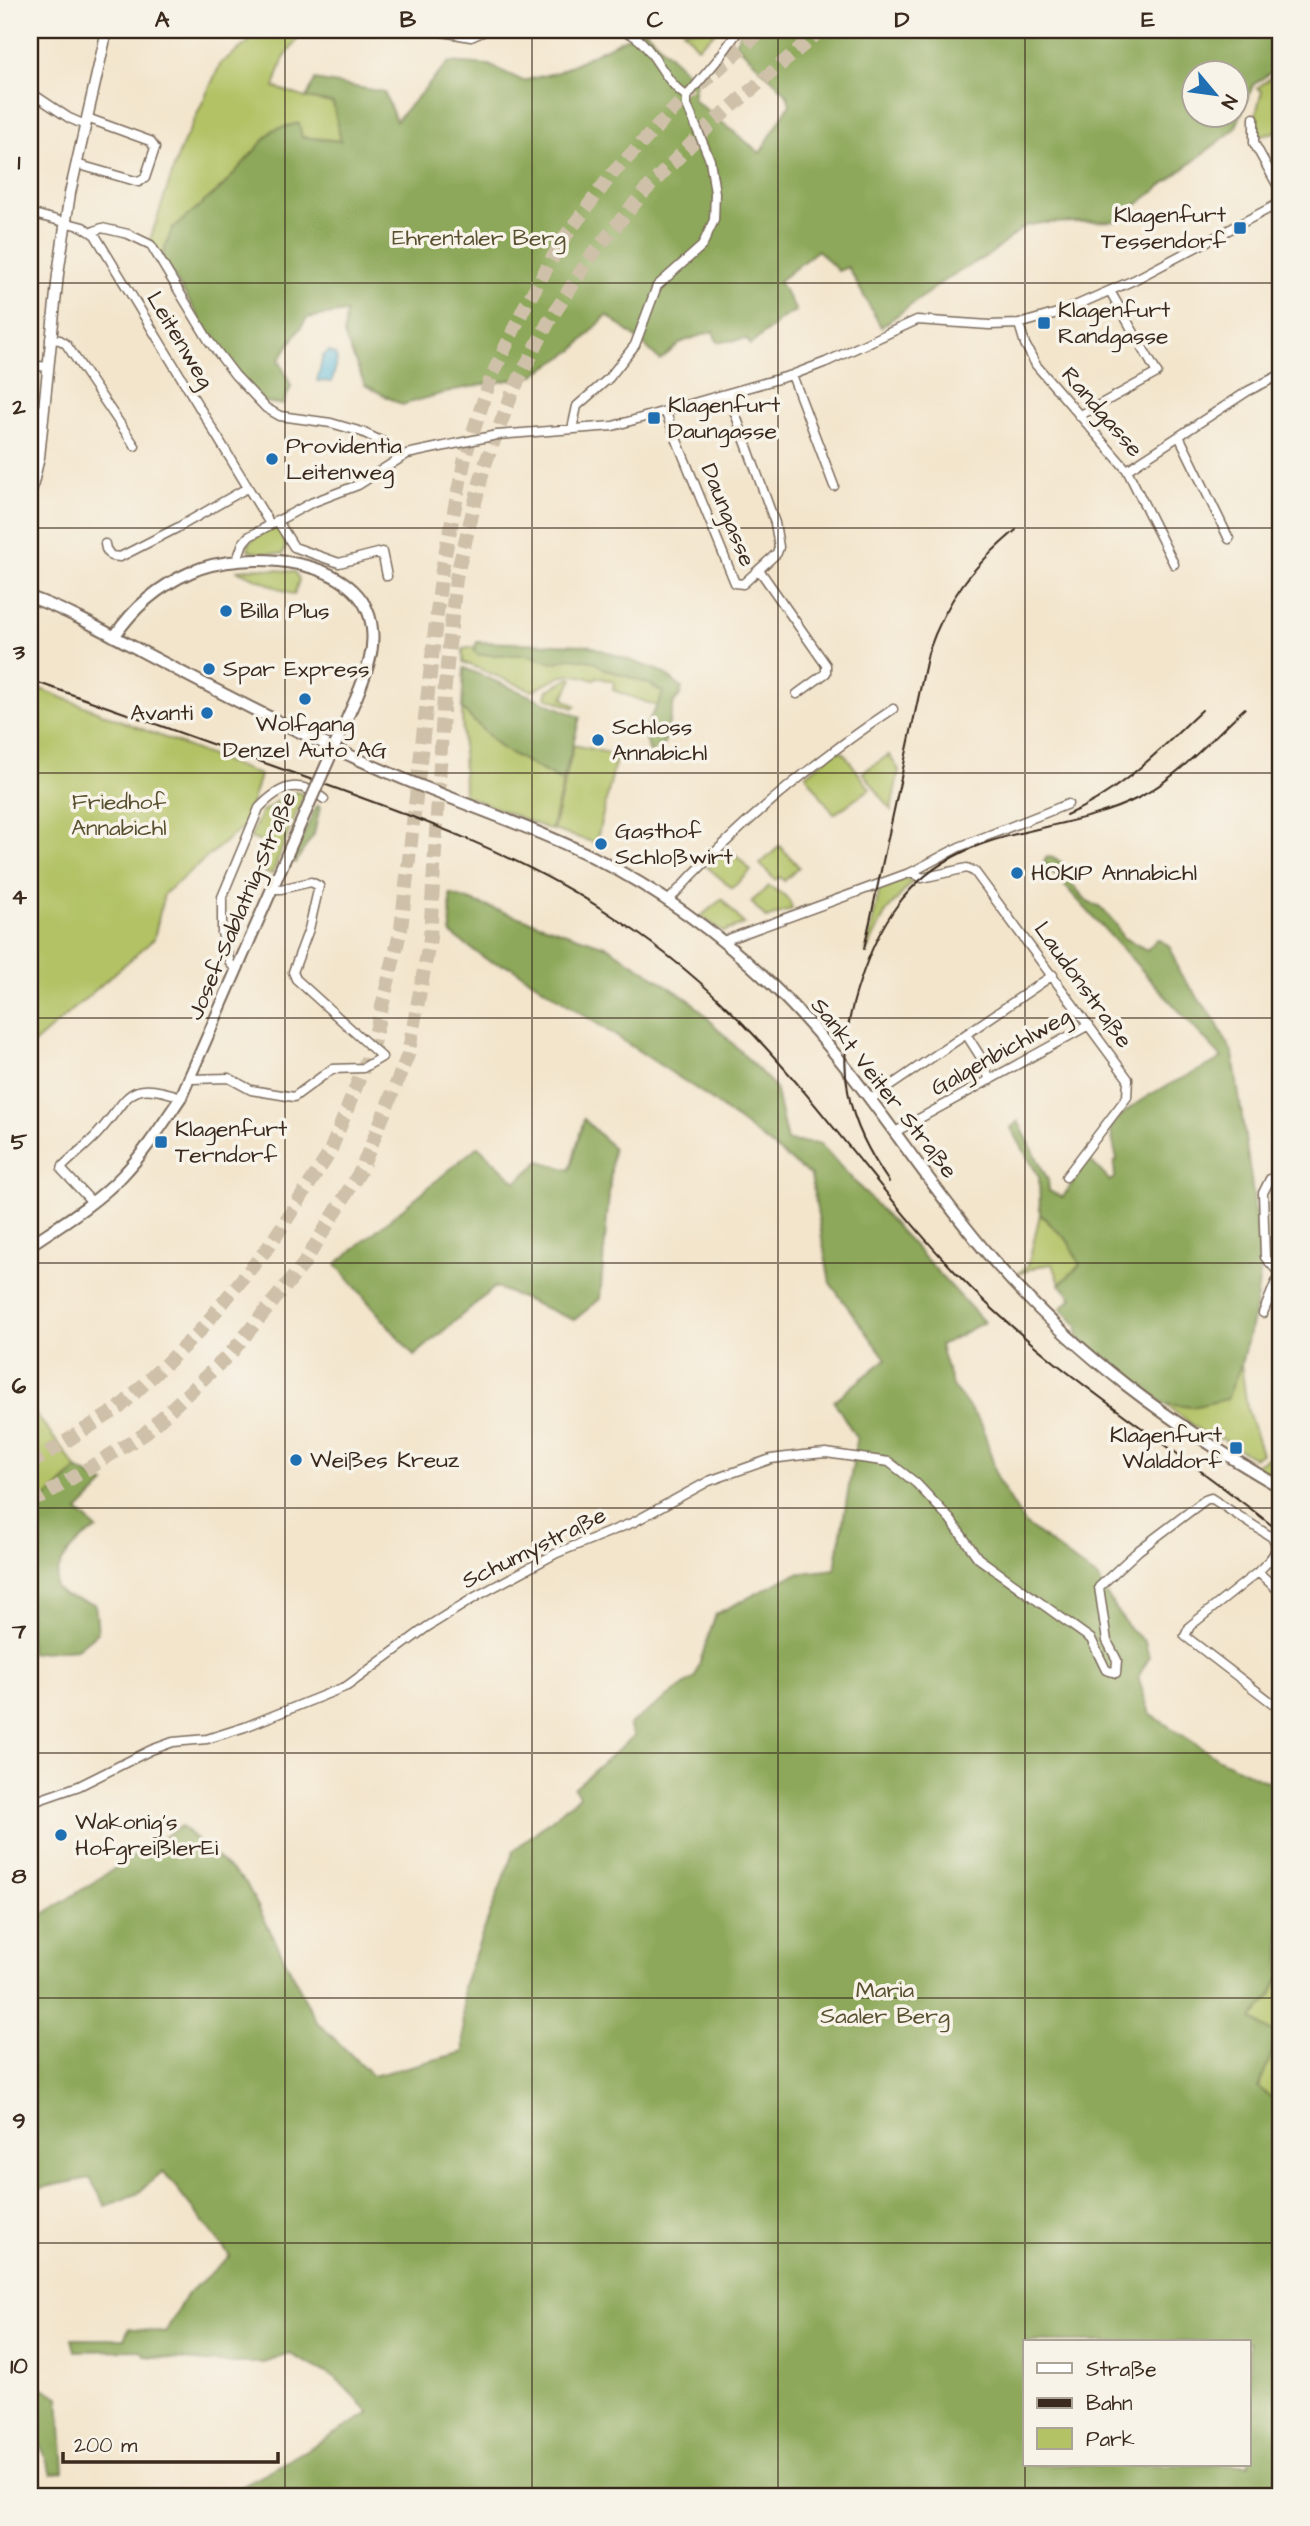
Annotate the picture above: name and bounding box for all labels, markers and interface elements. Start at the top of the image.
text: A [155,4,170,36]
text: B [400,4,417,36]
text: C [647,4,664,36]
text: D [895,4,910,36]
text: E [1141,4,1155,36]
north arrow [1180,60,1250,130]
text: N [1214,90,1243,113]
text: 1 [18,146,21,178]
place label: Klagenfurt Tessendorf [1101,199,1227,257]
marker: Klagenfurt Tessendorf [1232,220,1248,236]
park label: Ehrentaler Berg [392,222,566,255]
street label: Leitenweg [138,285,222,395]
place label: Klagenfurt Randgasse [1058,294,1171,353]
marker: Klagenfurt Randgasse [1036,315,1052,331]
street label: Randgasse [1053,360,1150,465]
place label: Klagenfurt Daungasse [668,389,781,448]
text: 2 [11,391,26,423]
marker: Klagenfurt Daungasse [646,410,662,426]
place label: Providentia Leitenweg [286,430,402,489]
marker: Providentia Leitenweg [264,451,280,467]
street label: Daungasse [692,459,763,572]
place label: Billa Plus [240,595,329,627]
marker: Billa Plus [218,603,234,619]
text: 3 [12,636,25,668]
place label: Spar Express [223,653,370,685]
marker: Spar Express [201,661,217,677]
marker: Wolfgang Denzel Auto AG [297,691,313,707]
place label: Avanti [130,697,194,729]
marker: Avanti [199,705,215,721]
place label: Wolfgang Denzel Auto AG [223,708,387,766]
place label: Schloss Annabichl [612,711,707,769]
marker: Schloss Annabichl [590,732,606,748]
park label: Friedhof Annabichl [71,786,167,844]
street label: Josef-Sablatnig-Straße [179,787,306,1025]
place label: Gasthof Schloßwirt [615,815,733,873]
marker: Gasthof Schloßwirt [593,836,609,852]
place label: HOKIP Annabichl [1031,857,1197,889]
marker: HOKIP Annabichl [1009,865,1025,881]
text: 4 [11,881,27,913]
street label: Laudonstraße [1026,915,1140,1055]
street label: Sankt Veiter Straße [803,991,965,1185]
street label: Galgenbichlweg [925,1000,1078,1105]
place label: Klagenfurt Terndorf [175,1113,288,1171]
text: 5 [11,1126,28,1158]
marker: Klagenfurt Terndorf [153,1134,169,1150]
text: 6 [12,1370,27,1402]
place label: Klagenfurt Walddorf [1110,1419,1223,1477]
marker: Klagenfurt Walddorf [1228,1440,1244,1456]
place label: Weißes Kreuz [310,1444,460,1476]
marker: Weißes Kreuz [288,1452,304,1468]
street label: Schumystraße [456,1499,612,1598]
text: 7 [11,1615,27,1647]
place label: Wakonig's HofgreißlerEi [75,1806,219,1865]
marker: Wakonig's HofgreißlerEi [53,1827,69,1843]
text: 8 [12,1860,27,1892]
park label: Maria Saaler Berg [820,1974,950,2033]
text: 9 [12,2105,26,2137]
legend [1023,2340,1250,2466]
text: 10 [10,2350,28,2382]
text: Straße [1086,2355,1157,2384]
text: Bahn [1086,2389,1133,2418]
scale bar [63,2421,278,2465]
text: Park [1086,2425,1135,2454]
text: 200 m [74,2431,138,2460]

